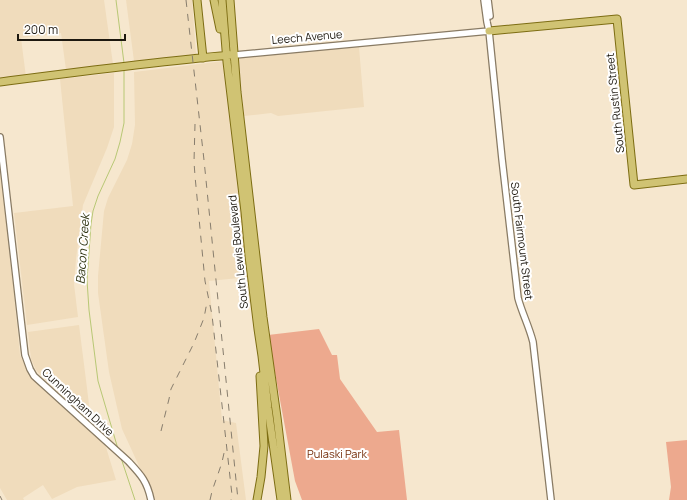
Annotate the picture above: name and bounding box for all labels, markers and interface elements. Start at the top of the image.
scale bar [18,16,125,42]
text: 200 m [24,21,58,38]
street label: Leech Avenue [271,26,344,47]
street label: South Rustin Street [602,52,627,154]
street label: South Fairmount Street [508,181,537,301]
street label: South Lewis Boulevard [224,195,251,310]
water label: Bacon Creek [72,211,94,284]
street label: Cunningham Drive [39,364,118,439]
park label: Pulaski Park [307,446,367,461]

